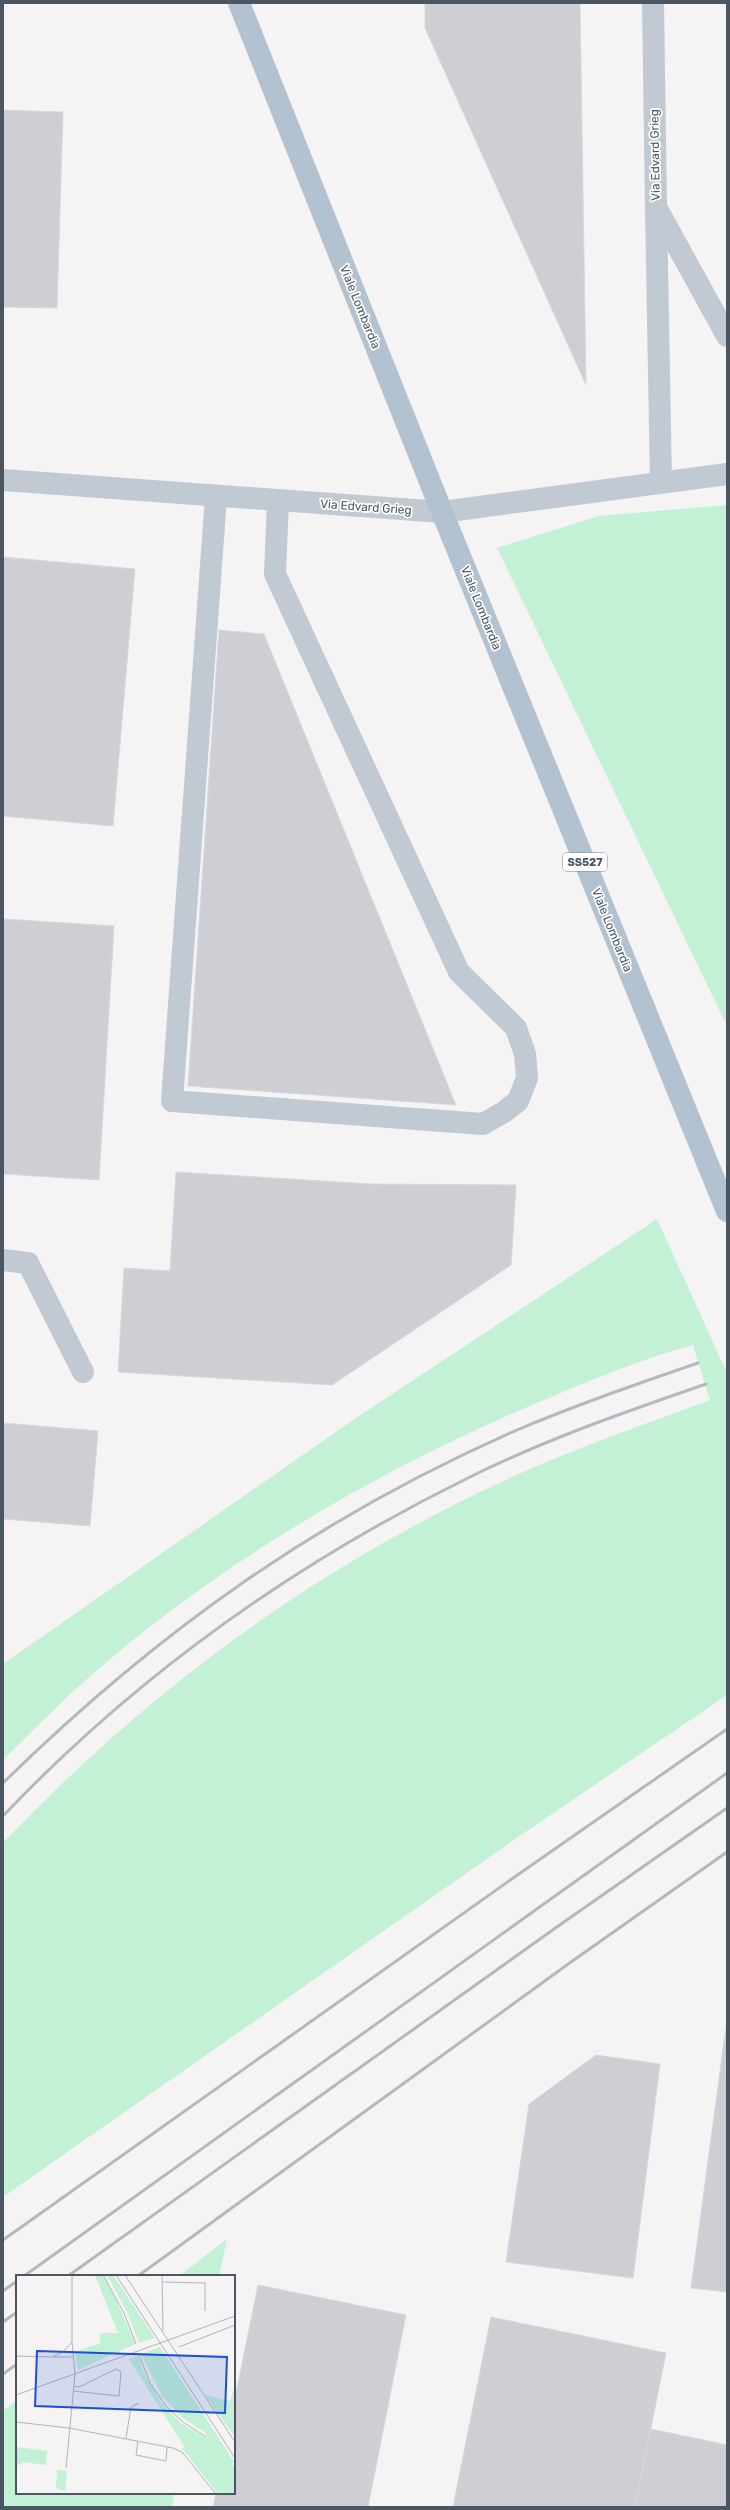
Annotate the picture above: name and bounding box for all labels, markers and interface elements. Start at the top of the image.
street label: Via Edvard Grieg [647,109,663,201]
street label: Viale Lombardia [337,263,383,351]
street label: Via Edvard Grieg [320,497,412,517]
street label: Viale Lombardia [458,564,504,652]
road number: SS527 [563,853,607,871]
street label: Viale Lombardia [589,886,635,974]
inset map [16,2275,235,2494]

